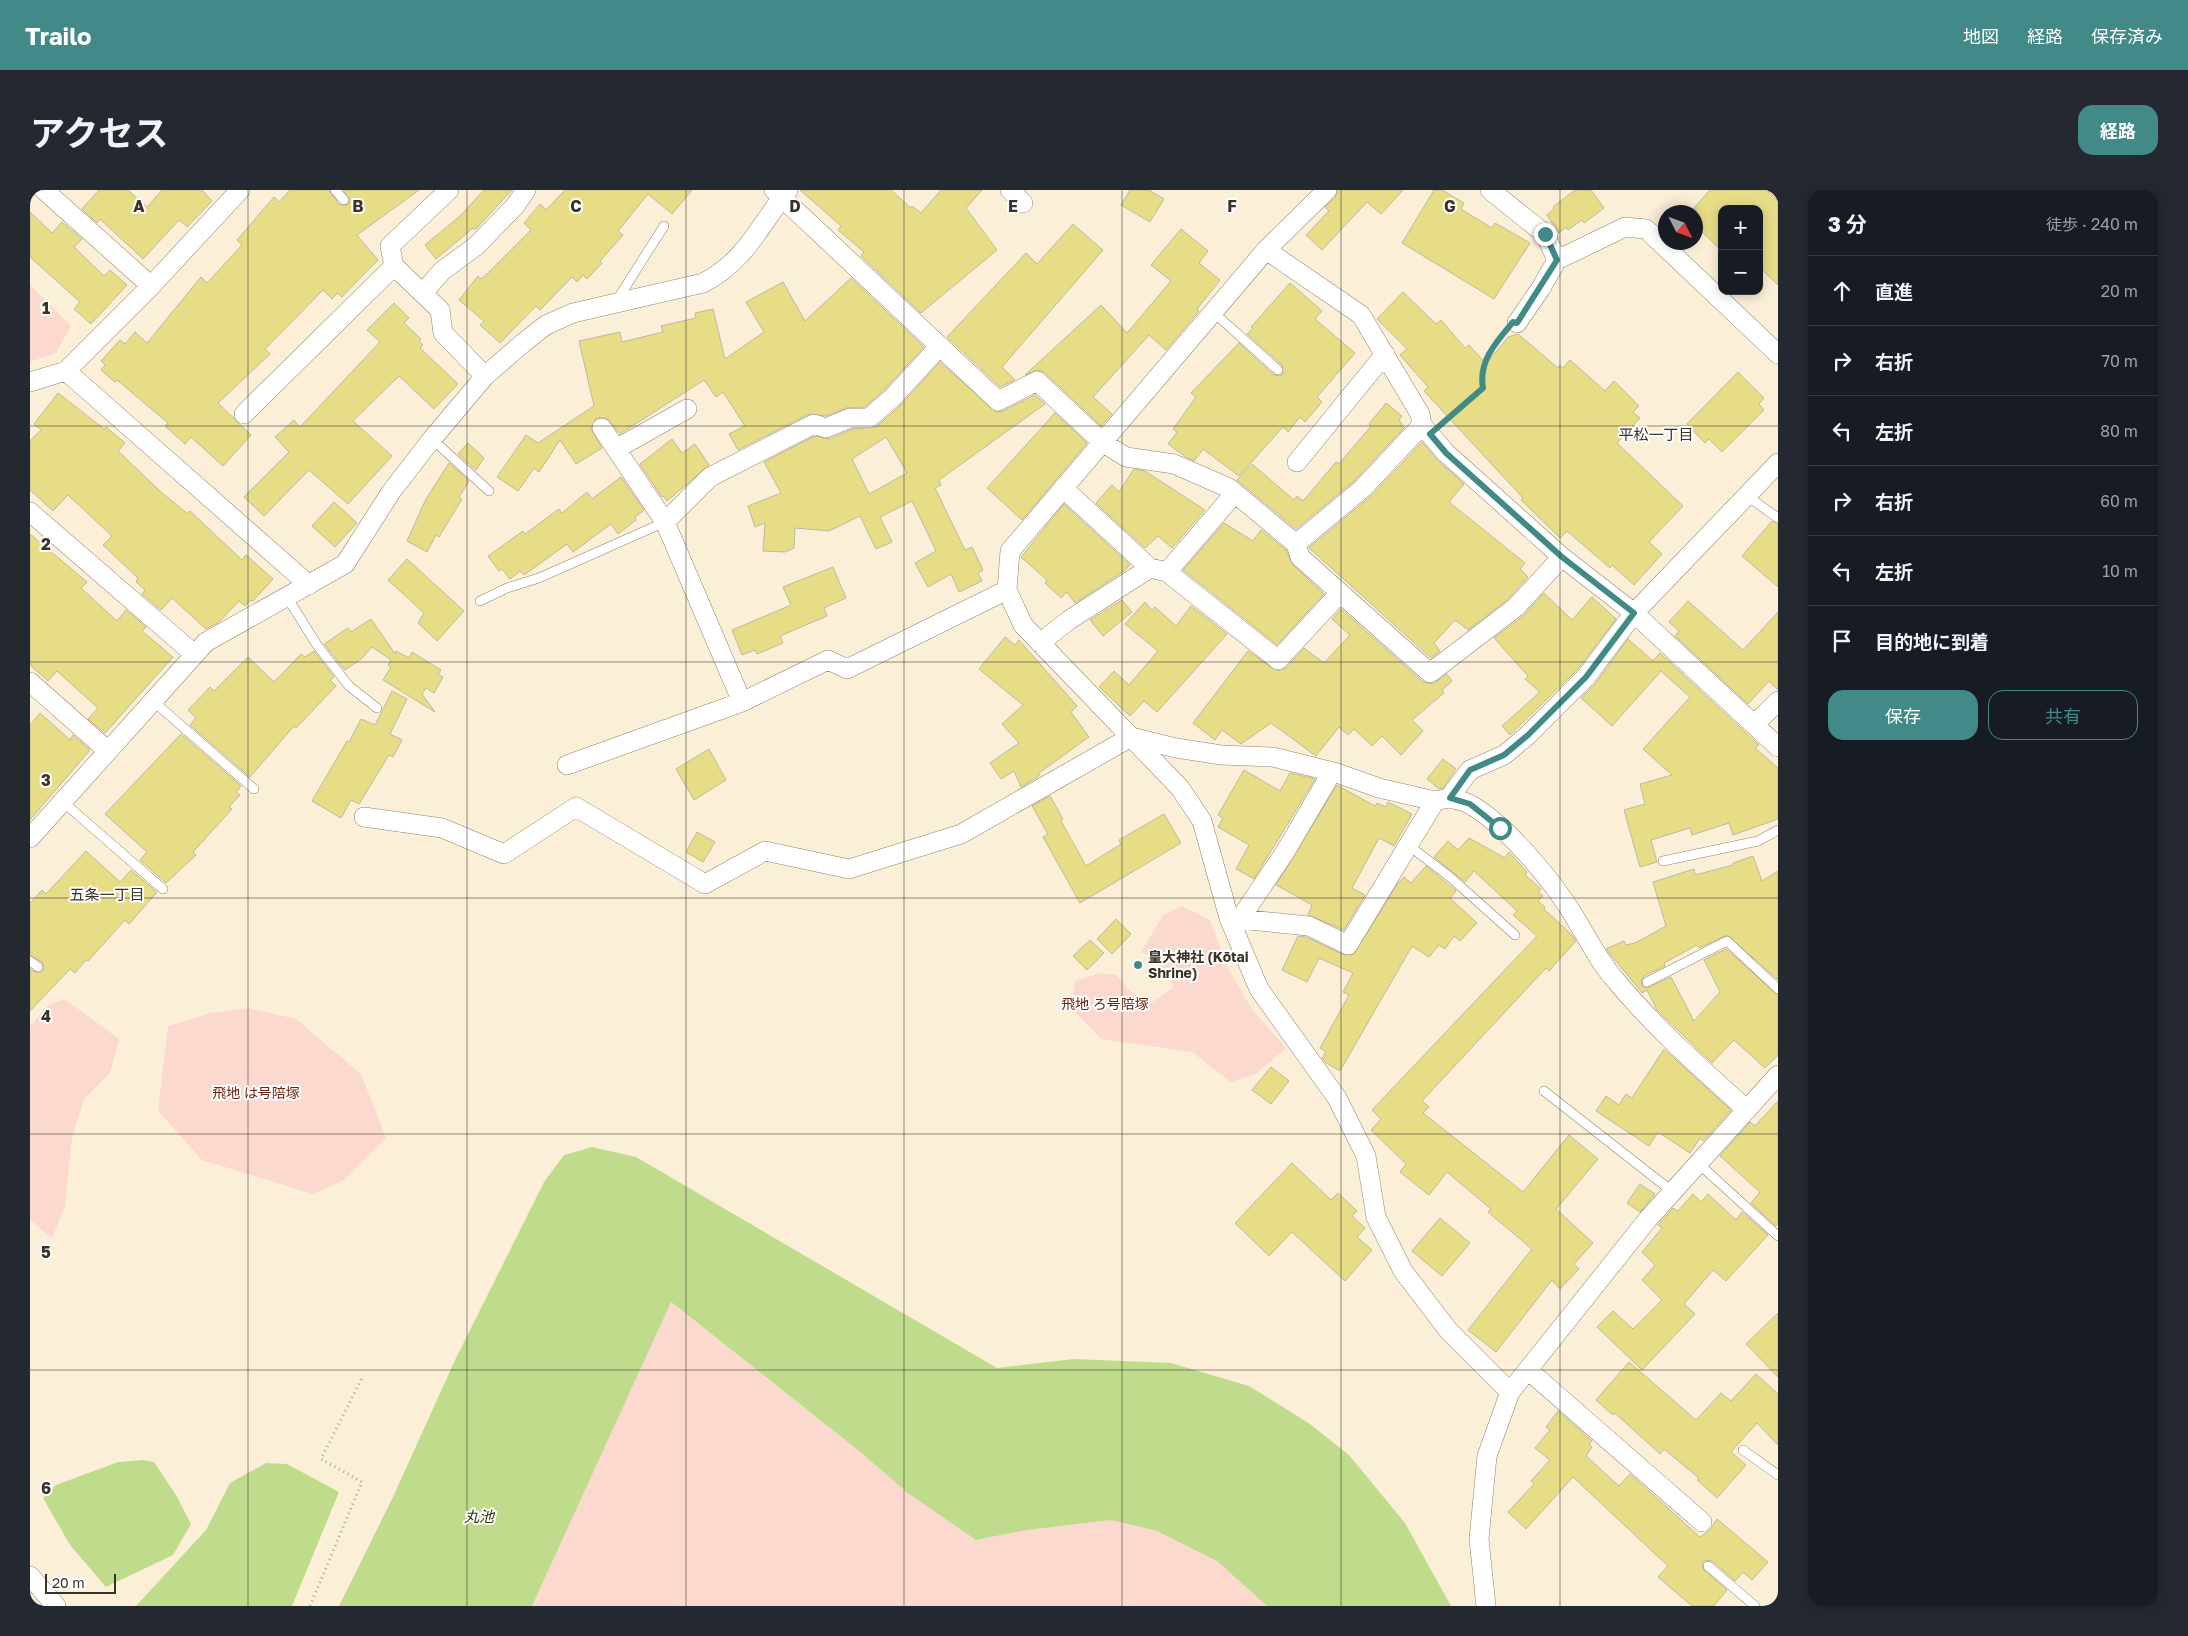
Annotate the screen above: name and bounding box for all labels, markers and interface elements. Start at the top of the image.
text: Trailo [25,21,91,50]
text: 地図 [1963,25,1999,47]
text: 経路 [2027,25,2063,47]
text: 保存済み [2091,25,2163,47]
button: 経路 [2078,105,2158,155]
text: アクセス [30,112,168,154]
text: A [133,196,145,216]
text: B [352,196,364,216]
text: C [570,196,582,216]
text: D [789,196,801,216]
text: E [1008,196,1018,216]
text: F [1227,196,1237,216]
text: G [1444,196,1456,216]
north arrow [1658,205,1703,250]
map controls [1718,205,1763,295]
button: + [1718,205,1763,250]
text: 3 分 [1828,211,1867,237]
text: 徒歩 · 240 m [2046,214,2138,234]
route end [1534,223,1557,246]
button: − [1718,250,1763,295]
icon: ahead [1828,277,1856,305]
text: 直進 [1875,280,1913,303]
text: 20 m [2101,281,2138,301]
text: 1 [42,298,50,318]
icon: right [1828,347,1856,375]
text: 右折 [1875,350,1913,373]
text: 70 m [2101,351,2138,371]
icon: left [1828,417,1856,445]
text: 左折 [1875,420,1913,443]
text: 80 m [2100,421,2138,441]
district label: 平松一丁目 [1618,425,1694,443]
icon: right [1828,487,1856,515]
text: 右折 [1875,490,1913,513]
text: 60 m [2100,491,2138,511]
text: 2 [41,534,51,554]
icon: left [1828,557,1856,585]
text: 左折 [1875,560,1913,583]
text: 10 m [2102,561,2138,581]
icon: arrive [1828,627,1856,655]
text: 目的地に到着 [1875,630,1989,653]
button: 保存 [1828,690,1978,740]
button: 共有 [1988,690,2138,740]
text: 3 [41,770,51,790]
route start [1489,817,1512,840]
district label: 五条一丁目 [69,885,145,903]
place label: 皇大神社 (Kōtai Shrine) [1148,948,1249,981]
marker: 皇大神社 (Kōtai Shrine) [1132,959,1144,971]
park label: 飛地 ろ号陪塚 [1061,995,1149,1012]
text: 4 [41,1006,51,1026]
park label: 飛地 は号陪塚 [212,1084,300,1101]
text: 5 [41,1242,51,1262]
text: 6 [41,1478,51,1498]
water label: 丸池 [464,1507,496,1525]
scale bar [45,1571,116,1594]
text: 20 m [52,1574,85,1591]

